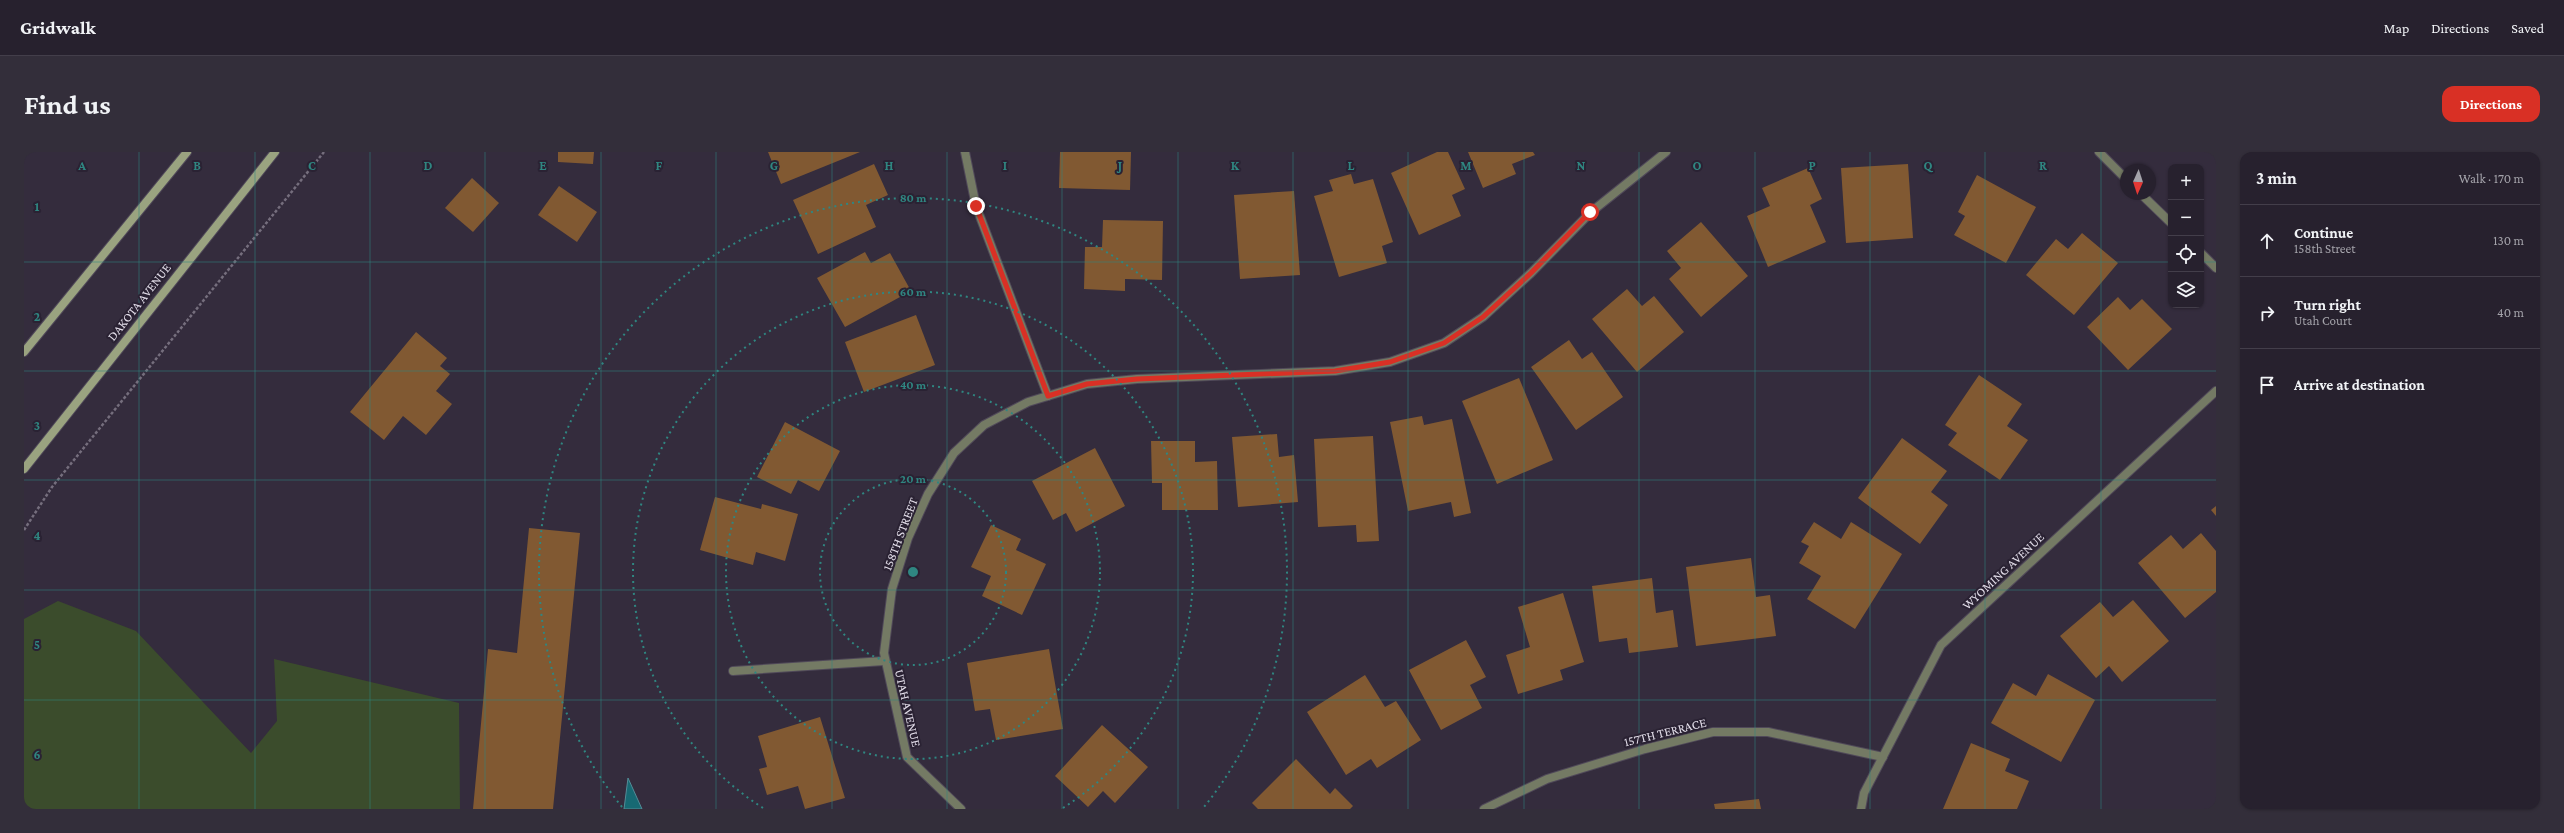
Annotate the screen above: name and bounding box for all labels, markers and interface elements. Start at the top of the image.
text: Gridwalk [20,17,96,38]
text: Map [2384,20,2409,36]
text: Directions [2431,20,2489,36]
text: Saved [2511,20,2544,36]
button: Directions [2442,86,2540,122]
text: Find us [24,89,111,120]
text: A [77,158,86,173]
text: B [193,158,201,173]
text: C [308,158,316,173]
text: D [424,158,433,173]
text: E [539,158,547,173]
text: F [656,158,663,173]
text: G [770,158,778,173]
text: H [885,158,894,173]
text: I [1003,158,1007,173]
text: J [1116,158,1122,173]
text: K [1231,158,1240,173]
text: L [1348,158,1355,173]
text: M [1460,158,1472,173]
text: N [1577,158,1586,173]
text: O [1693,158,1702,173]
text: P [1808,158,1816,173]
text: Q [1924,158,1934,173]
text: R [2039,158,2047,173]
north arrow [2120,164,2156,200]
map controls [2168,164,2204,308]
button: + [2168,164,2204,200]
text: 3 min [2256,169,2297,188]
text: Walk · 170 m [2459,171,2524,186]
text: 80 m [900,191,927,205]
route end [967,197,985,215]
text: 1 [35,199,40,214]
button: − [2168,200,2204,236]
route start [1581,203,1599,221]
text: Continue [2294,225,2353,241]
icon: ahead [2256,230,2278,252]
text: 130 m [2493,233,2524,248]
button: locate [2168,236,2204,272]
text: 158th Street [2294,241,2356,256]
street label: DAKOTA AVENUE [104,260,174,344]
button: layers [2168,272,2204,308]
text: 60 m [900,285,927,299]
text: Turn right [2294,297,2361,313]
icon: right [2256,302,2278,324]
text: 40 m [2497,305,2524,320]
text: 2 [34,309,41,324]
text: Utah Court [2294,313,2352,328]
icon: arrive [2256,374,2278,396]
text: Arrive at destination [2294,377,2425,393]
text: 40 m [900,378,927,392]
text: 3 [34,418,40,433]
text: 20 m [900,472,927,486]
street label: 158TH STREET [879,495,921,573]
text: 4 [33,528,41,543]
street label: WYOMING AVENUE [1959,529,2047,613]
centre of rings [906,565,920,579]
text: 5 [34,637,40,652]
street label: UTAH AVENUE [892,668,924,748]
street label: 157TH TERRACE [1622,715,1708,749]
text: 6 [33,747,41,762]

